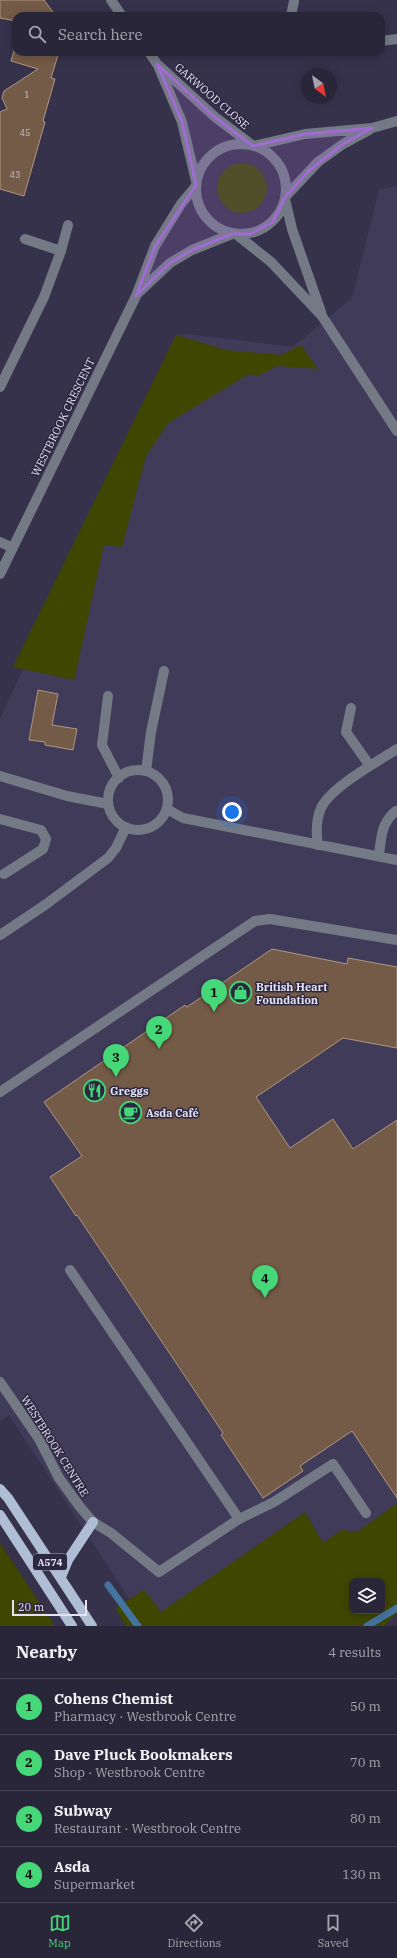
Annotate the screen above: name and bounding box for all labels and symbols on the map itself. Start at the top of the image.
street label: GARWOOD CLOSE [172,60,252,132]
north arrow [301,68,337,104]
house number: 1 [24,89,30,100]
house number: 45 [20,127,30,138]
house number: 43 [10,169,20,180]
street label: WESTBROOK CRESCENT [28,356,98,478]
your location [222,802,242,822]
pin: 1 [201,979,227,1012]
shop icon: British Heart Foundation [228,980,254,1006]
place label: British Heart Foundation [256,980,327,1007]
pin: 2 [146,1016,172,1049]
pin: 3 [103,1044,129,1077]
restaurant icon: Greggs [81,1078,107,1104]
place label: Greggs [110,1084,149,1098]
cafe icon: Asda Café [118,1100,144,1126]
place label: Asda Café [146,1106,199,1120]
pin: 4 [252,1265,278,1298]
street label: WESTBROOK CENTRE [18,1393,92,1499]
road number: A574 [33,1554,67,1570]
scale bar [12,1598,87,1617]

